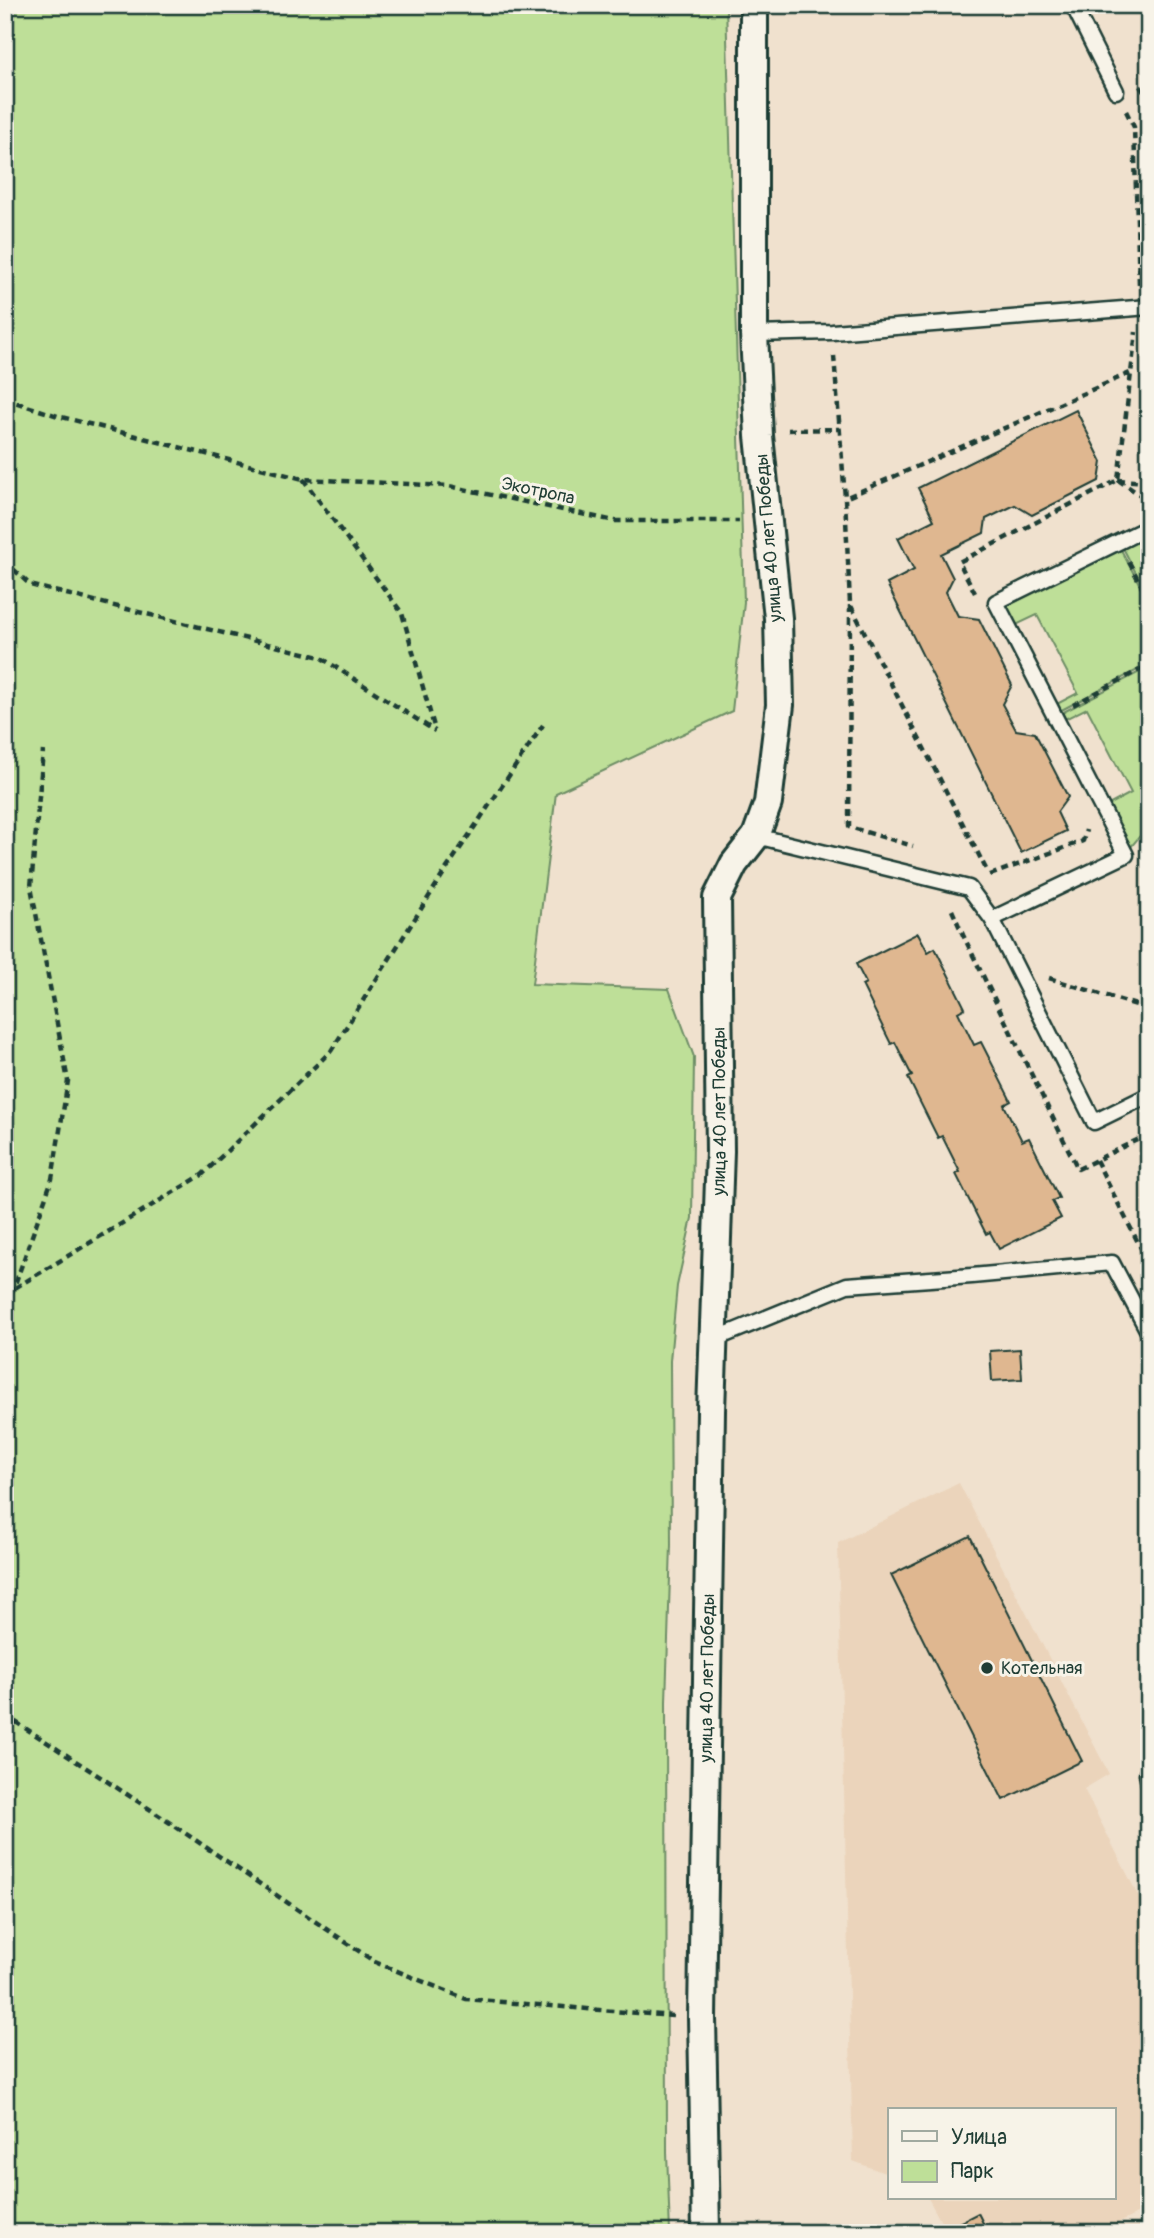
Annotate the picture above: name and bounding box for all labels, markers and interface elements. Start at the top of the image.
street label: улица 40 лет Победы [750,453,788,624]
street label: Экотропа [499,472,577,510]
street label: улица 40 лет Победы [707,1027,731,1197]
street label: улица 40 лет Победы [694,1594,720,1764]
place label: Котельная [1001,1657,1082,1680]
marker: Котельная [979,1660,995,1676]
legend [888,2108,1116,2200]
text: Улица [951,2124,1007,2151]
text: Парк [951,2158,994,2185]

